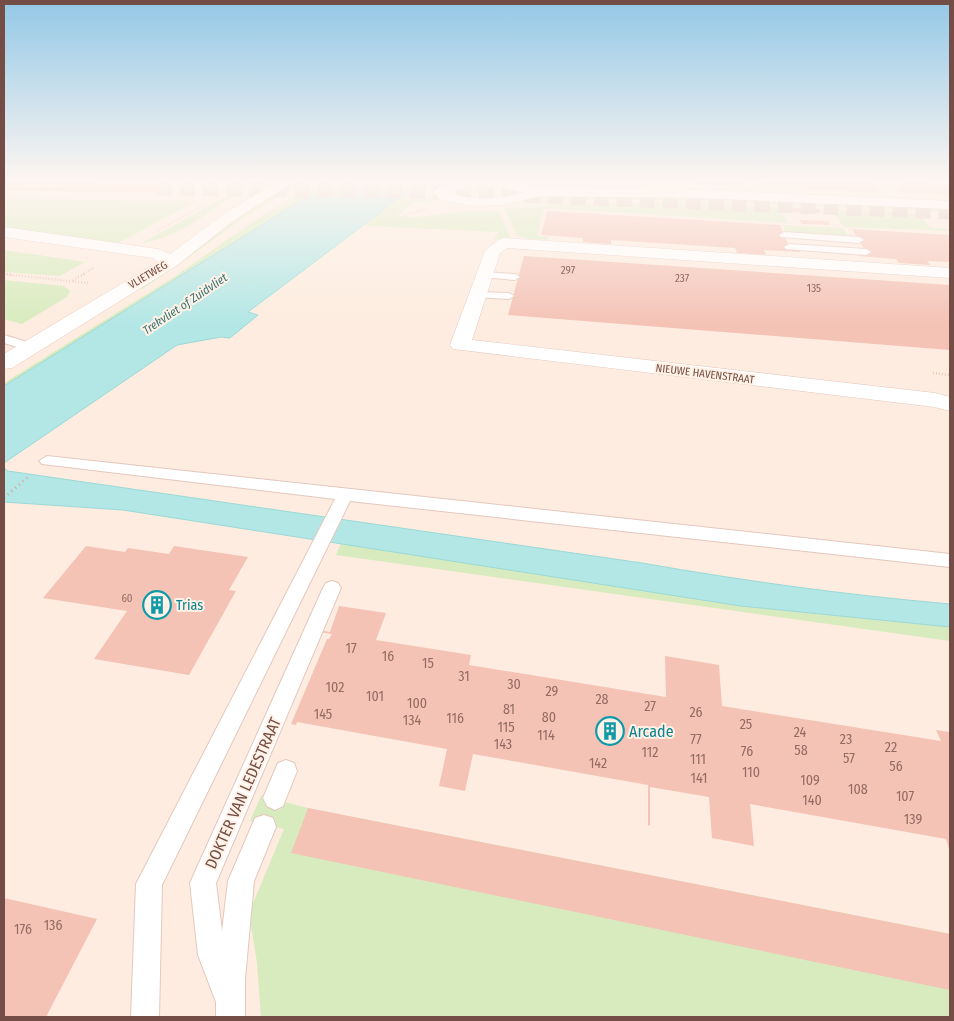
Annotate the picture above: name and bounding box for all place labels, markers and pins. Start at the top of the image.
building icon: Trias [142,590,172,620]
place label: Trias [176,597,203,614]
building icon: Arcade [595,716,625,746]
place label: Arcade [629,722,674,741]

